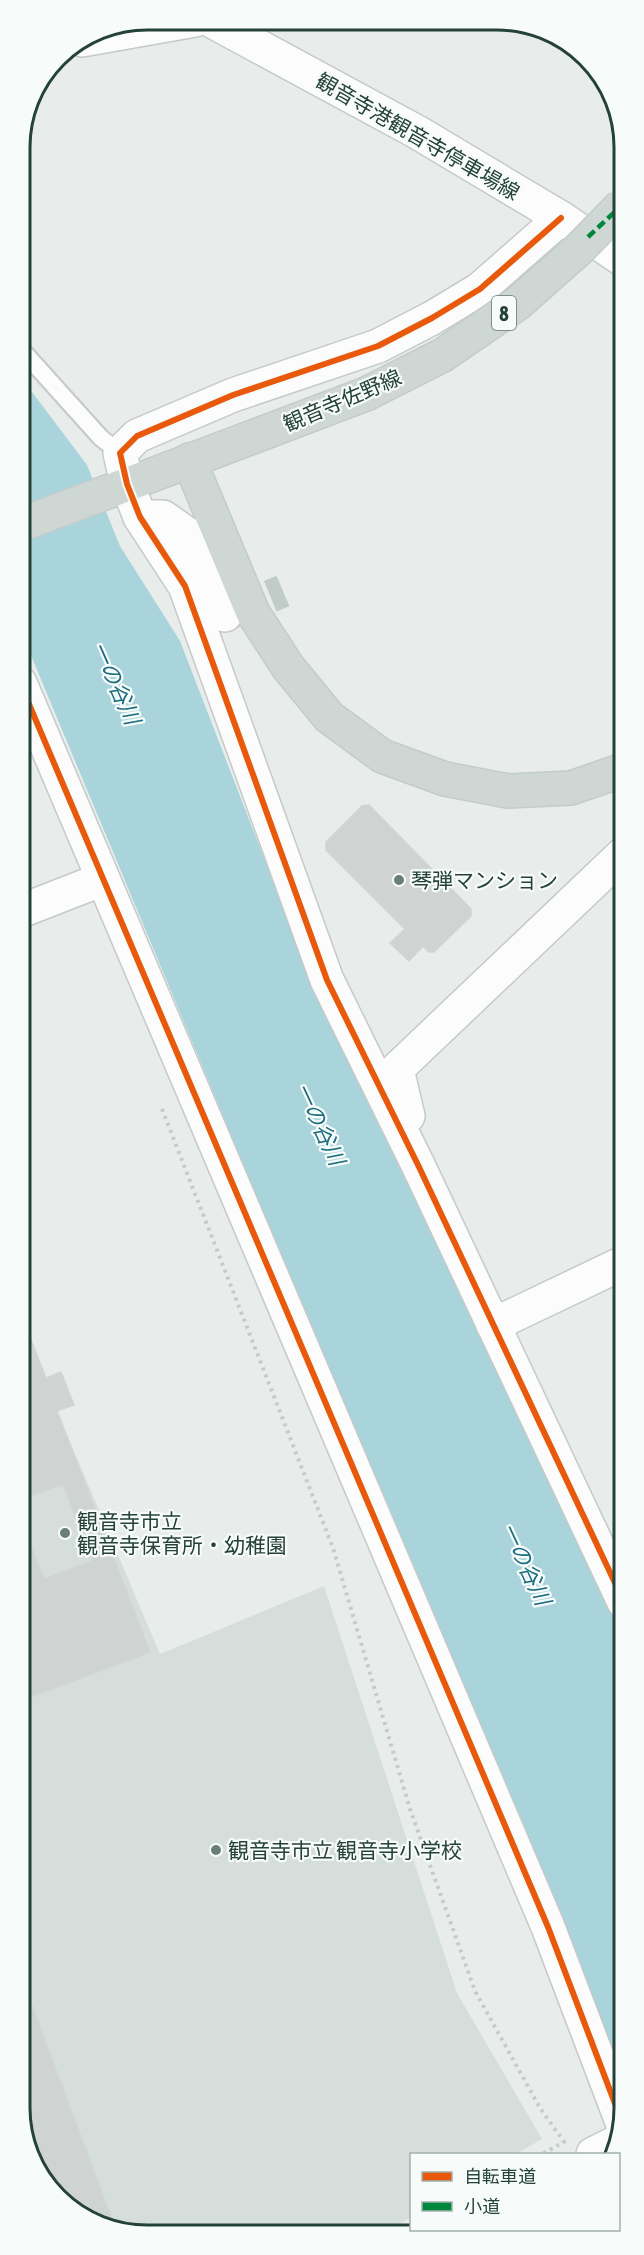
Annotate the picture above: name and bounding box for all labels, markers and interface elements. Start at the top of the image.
street label: 観音寺港観音寺停車場線 [312,68,524,204]
road number: 8 [492,296,516,330]
street label: 観音寺佐野線 [279,364,405,436]
water label: 一の谷川 [86,638,147,730]
place label: 琴弾マンション [411,868,558,892]
marker: 琴弾マンション [392,873,406,887]
water label: 一の谷川 [290,1079,351,1171]
place label: 観音寺市立 観音寺保育所・幼稚園 [77,1509,287,1557]
water label: 一の谷川 [496,1519,557,1611]
marker: 観音寺市立 観音寺保育所・幼稚園 [58,1526,72,1540]
place label: 観音寺市立 観音寺小学校 [228,1838,462,1862]
marker: 観音寺市立 観音寺小学校 [209,1843,223,1857]
legend [410,2153,620,2231]
text: 自転車道 [464,2166,536,2187]
text: 小道 [464,2196,500,2217]

